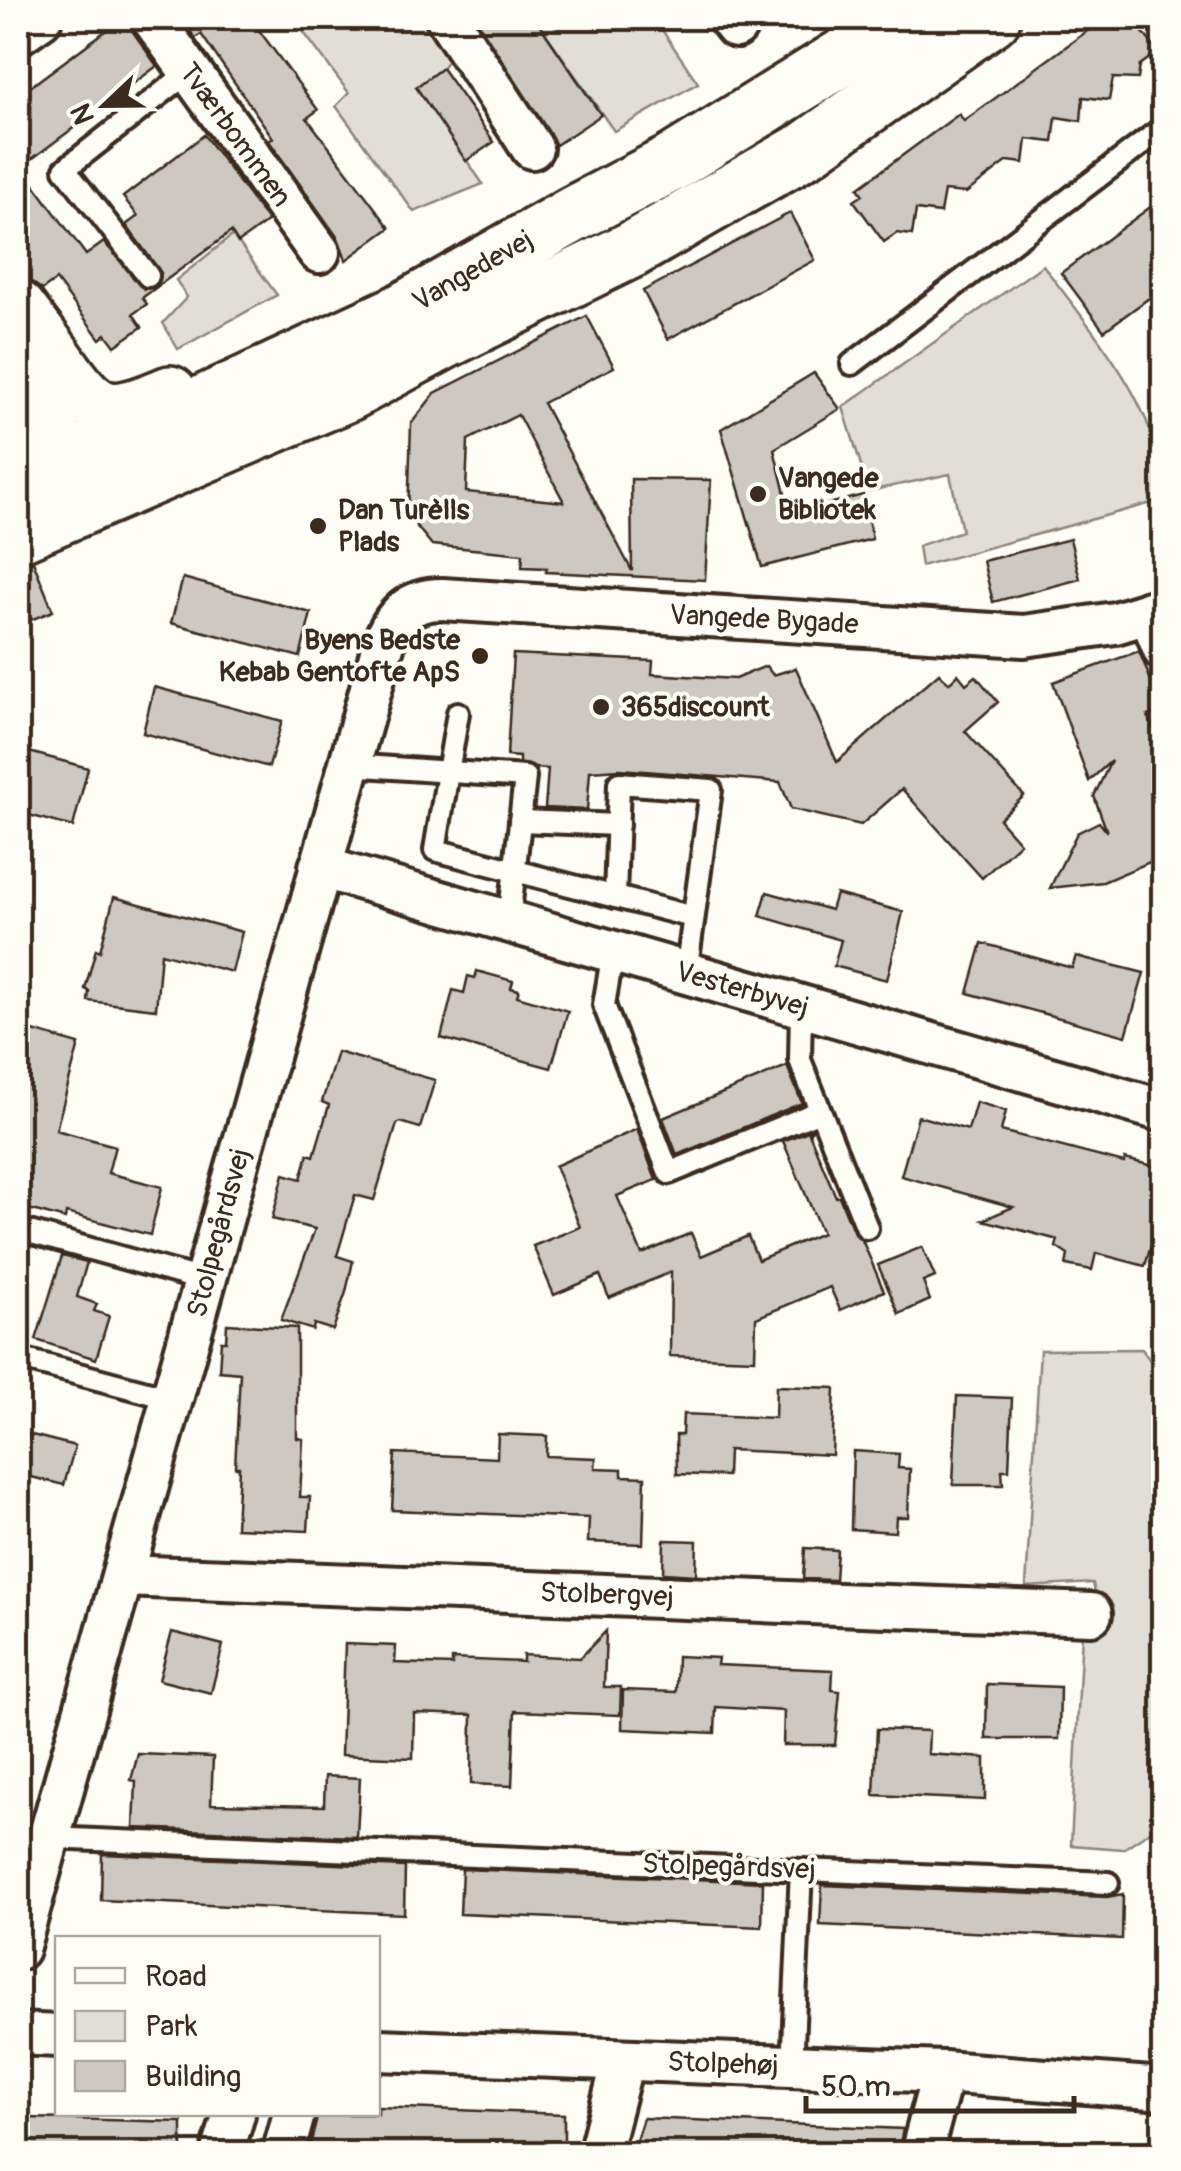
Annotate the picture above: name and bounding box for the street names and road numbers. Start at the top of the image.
street label: Tværbommen [171,56,299,214]
street label: Vangedevej [407,223,539,319]
street label: Vangede Bygade [669,598,860,642]
street label: Vesterbyvej [671,954,813,1026]
street label: Stolpegårdsvej [180,1145,258,1321]
street label: Stolbergvej [540,1575,674,1615]
street label: Stolpegårdsvej [642,1846,816,1888]
street label: Stolpehøj [667,2045,779,2083]

